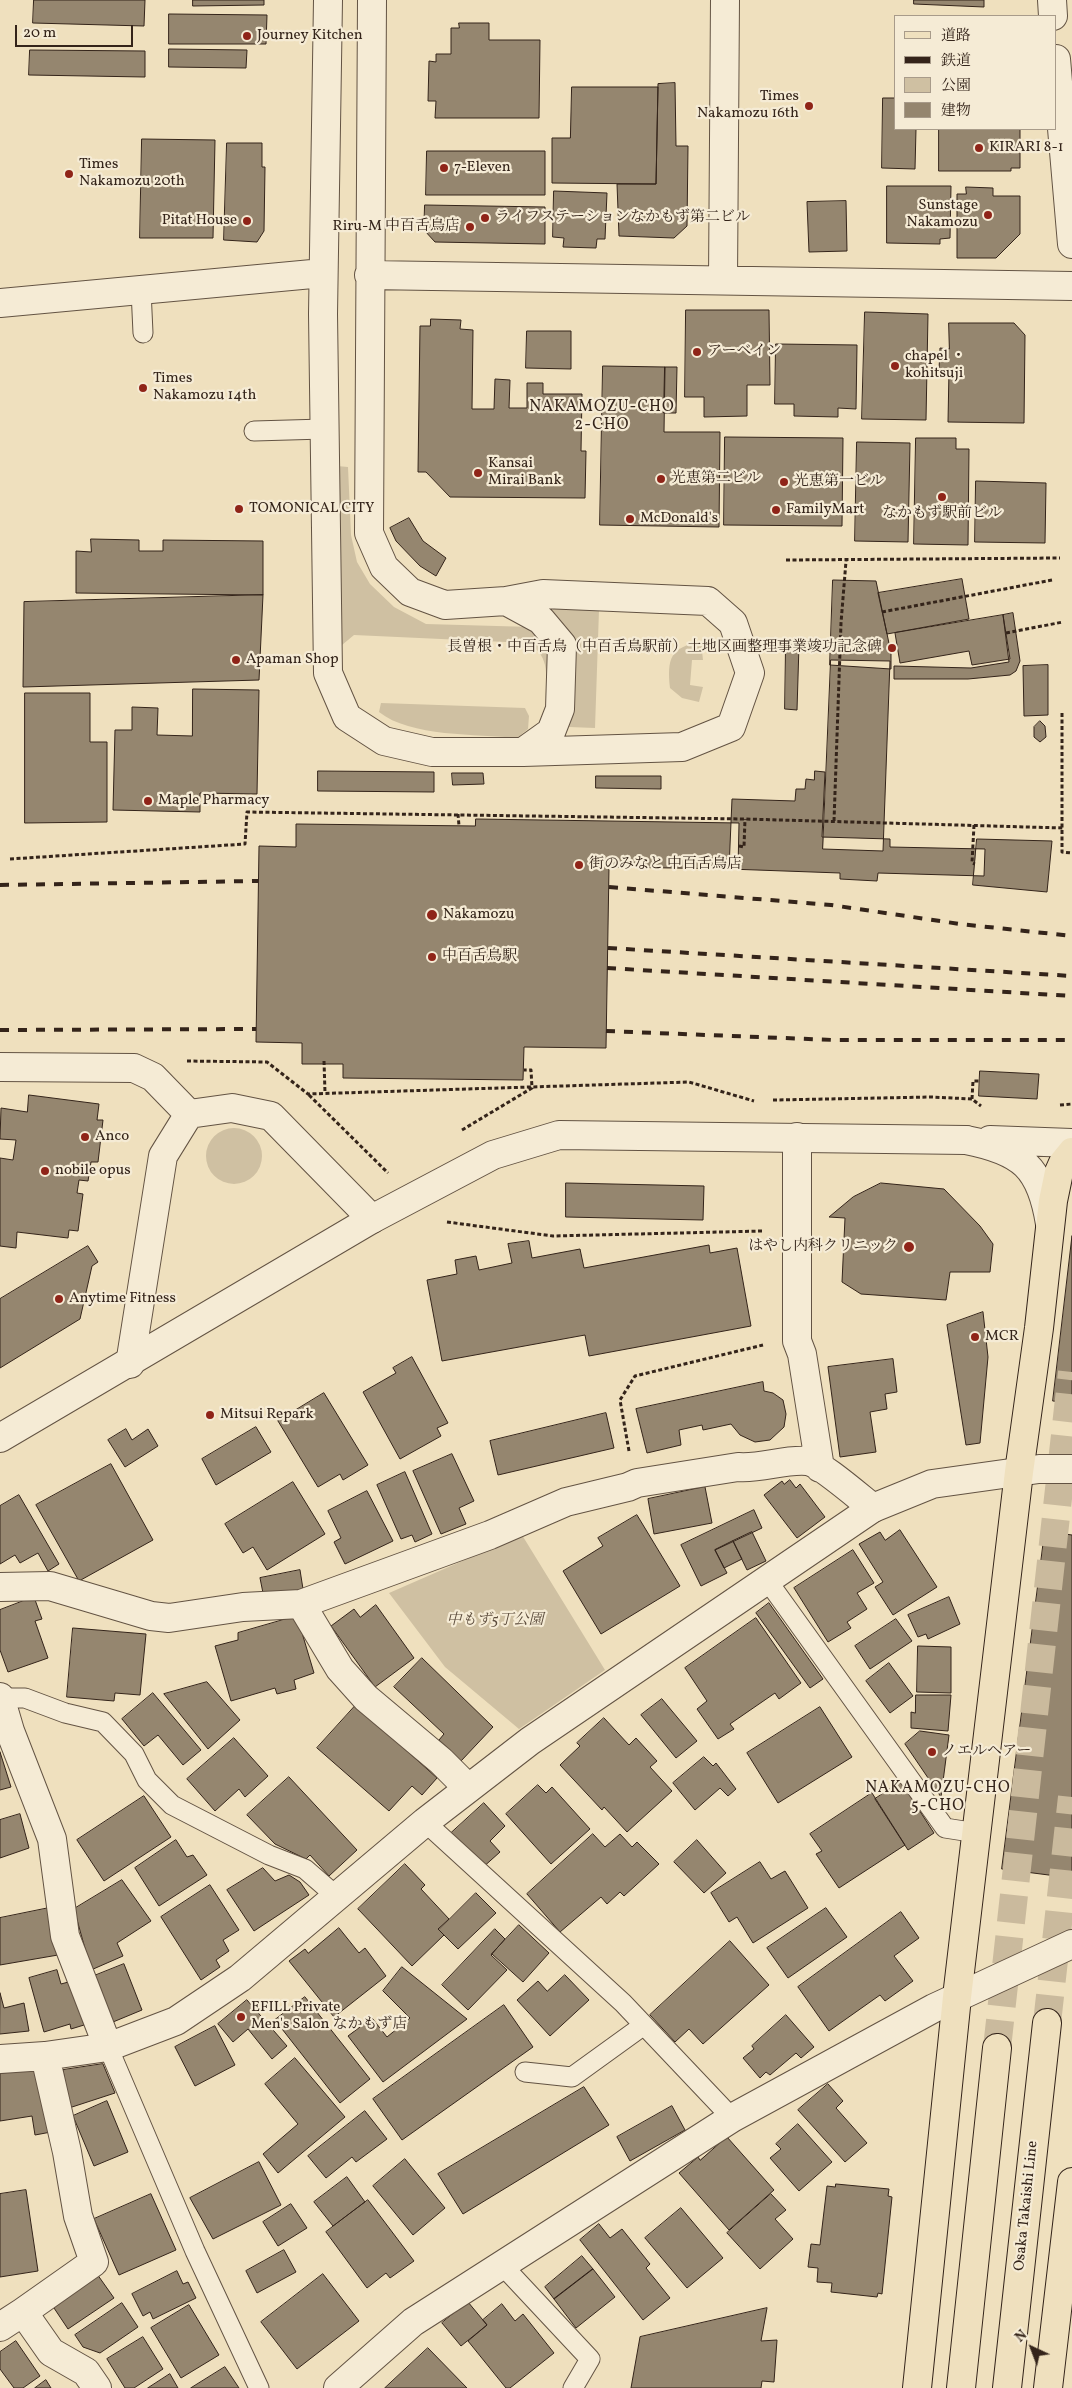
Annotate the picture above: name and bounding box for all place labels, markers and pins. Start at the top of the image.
place label: Journey Kitchen [257,27,363,45]
marker: Journey Kitchen [241,30,253,42]
place label: Times Nakamozu 16th [697,88,799,123]
marker: Times Nakamozu 16th [803,100,815,112]
place label: KIRARI 8-1 [989,139,1064,157]
marker: KIRARI 8-1 [973,142,985,154]
place label: Times Nakamozu 20th [79,156,185,191]
place label: 7-Eleven [454,159,511,177]
marker: 7-Eleven [438,162,450,174]
marker: Times Nakamozu 20th [63,168,75,180]
place label: Sunstage Nakamozu [907,197,978,232]
place label: ライフステーションなかもず第二ビル [495,209,750,227]
marker: Sunstage Nakamozu [982,209,994,221]
place label: Pitat House [162,212,237,230]
marker: ライフステーションなかもず第二ビル [479,212,491,224]
marker: Pitat House [241,215,253,227]
place label: Riru-M 中百舌鳥店 [333,218,460,236]
marker: Riru-M 中百舌鳥店 [464,221,476,233]
place label: アーベイン [707,343,782,361]
marker: アーベイン [691,346,703,358]
place label: chapel ・ kohitsuji [905,348,966,383]
marker: chapel ・ kohitsuji [889,360,901,372]
place label: Times Nakamozu 14th [153,370,256,405]
marker: Times Nakamozu 14th [137,382,149,394]
place label: Kansai Mirai Bank [488,455,562,490]
marker: Kansai Mirai Bank [472,467,484,479]
place label: 光恵第二ビル [671,470,761,488]
marker: 光恵第二ビル [655,473,667,485]
place label: 光恵第一ビル [794,473,884,491]
marker: 光恵第一ビル [778,476,790,488]
marker: なかもず駅前ビル [936,491,948,503]
place label: TOMONICAL CITY [249,500,374,518]
place label: FamilyMart [786,501,865,519]
marker: TOMONICAL CITY [233,503,245,515]
marker: FamilyMart [770,504,782,516]
place label: なかもず駅前ビル [882,505,1002,523]
place label: McDonald's [640,510,718,528]
marker: McDonald's [624,513,636,525]
place label: 長曽根・中百舌鳥（中百舌鳥駅前）土地区画整理事業竣功記念碑 [447,639,882,657]
marker: 長曽根・中百舌鳥（中百舌鳥駅前）土地区画整理事業竣功記念碑 [886,642,898,654]
place label: Apaman Shop [246,651,339,669]
marker: Apaman Shop [230,654,242,666]
place label: Maple Pharmacy [158,792,269,810]
marker: Maple Pharmacy [142,795,154,807]
place label: 街のみなと 中百舌鳥店 [589,856,742,874]
marker: 街のみなと 中百舌鳥店 [573,859,585,871]
place label: Nakamozu [443,906,514,924]
marker: Nakamozu [425,908,439,922]
place label: 中百舌鳥駅 [442,948,517,966]
marker: 中百舌鳥駅 [426,951,438,963]
place label: Anco [95,1128,129,1146]
marker: Anco [79,1131,91,1143]
place label: nobile opus [55,1162,131,1180]
marker: nobile opus [39,1165,51,1177]
place label: はやし内科クリニック [748,1238,898,1256]
marker: はやし内科クリニック [902,1240,916,1254]
place label: Anytime Fitness [69,1290,176,1308]
marker: Anytime Fitness [53,1293,65,1305]
place label: MCR [985,1328,1019,1346]
marker: MCR [969,1331,981,1343]
place label: Mitsui Repark [220,1406,314,1424]
marker: Mitsui Repark [204,1409,216,1421]
place label: ノエルヘアー [942,1743,1032,1761]
marker: ノエルヘアー [926,1746,938,1758]
place label: EFILL Private Men's Salon なかもず店 [251,1999,408,2034]
marker: EFILL Private Men's Salon なかもず店 [235,2011,247,2023]

